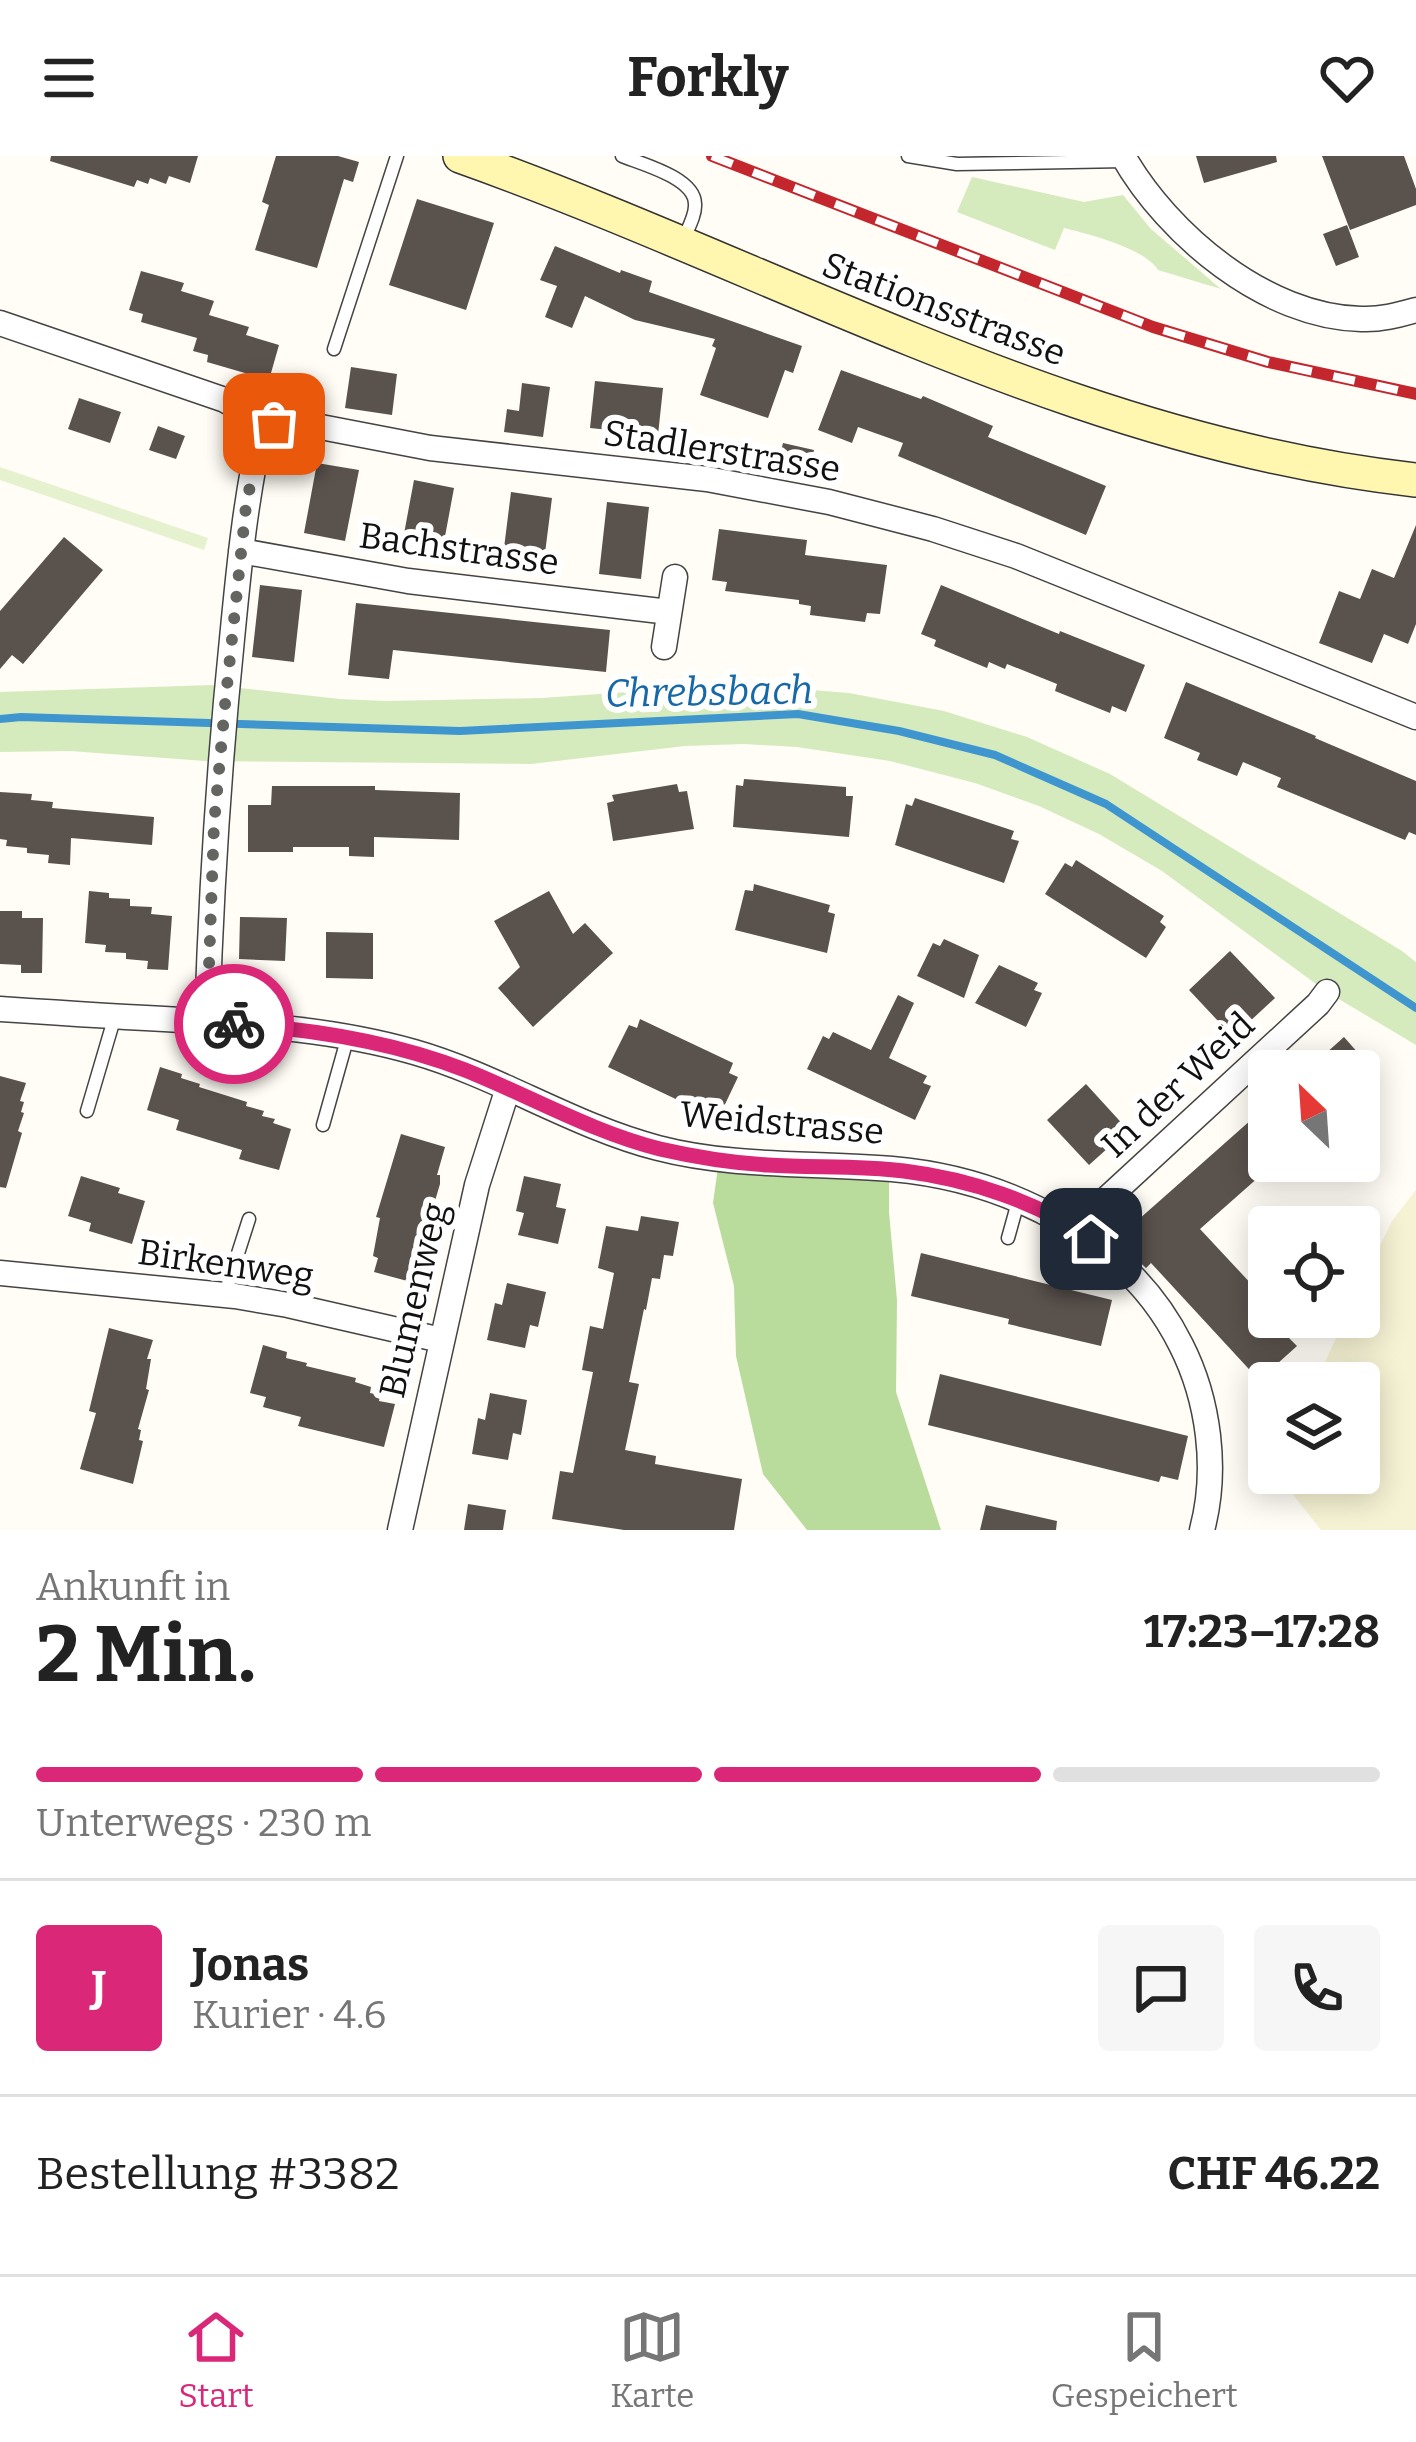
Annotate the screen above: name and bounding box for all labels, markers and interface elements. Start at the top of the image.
icon: menu [36,45,102,111]
icon: heart [1314,45,1380,111]
text: Forkly [627,46,789,110]
street label: Stationsstrasse [816,242,1072,376]
pin [223,373,325,475]
icon: bag [241,391,307,457]
street label: Stadlerstrasse [600,411,844,491]
street label: Bachstrasse [356,513,562,585]
water label: Chrebsbach [604,667,814,717]
courier [174,964,294,1084]
icon: bike [201,991,267,1057]
street label: In der Weid [1092,1003,1264,1167]
north arrow [1248,1050,1380,1182]
map controls [1248,1050,1380,1494]
street label: Weidstrasse [678,1092,886,1154]
pin [1040,1188,1142,1290]
street label: Blumenweg [370,1198,458,1402]
icon: home [1058,1206,1124,1272]
button: locate [1248,1206,1380,1338]
street label: Birkenweg [135,1230,317,1298]
button: layers [1248,1362,1380,1494]
text: Ankunft in [36,1564,230,1610]
text: 17:23–17:28 [1144,1605,1380,1659]
text: 2 Min. [36,1608,256,1702]
text: Unterwegs · 230 m [36,1800,371,1846]
button: chat [1098,1925,1224,2051]
button: phone [1254,1925,1380,2051]
text: Jonas [192,1938,309,1992]
text: J [91,1961,107,2015]
text: Kurier · 4.6 [192,1992,386,2038]
text: Bestellung #3382 [36,2147,399,2201]
text: CHF 46.22 [1167,2147,1380,2201]
tab: Start [178,2304,254,2416]
tab: Karte [610,2304,694,2416]
tab: Gespeichert [1051,2304,1238,2416]

